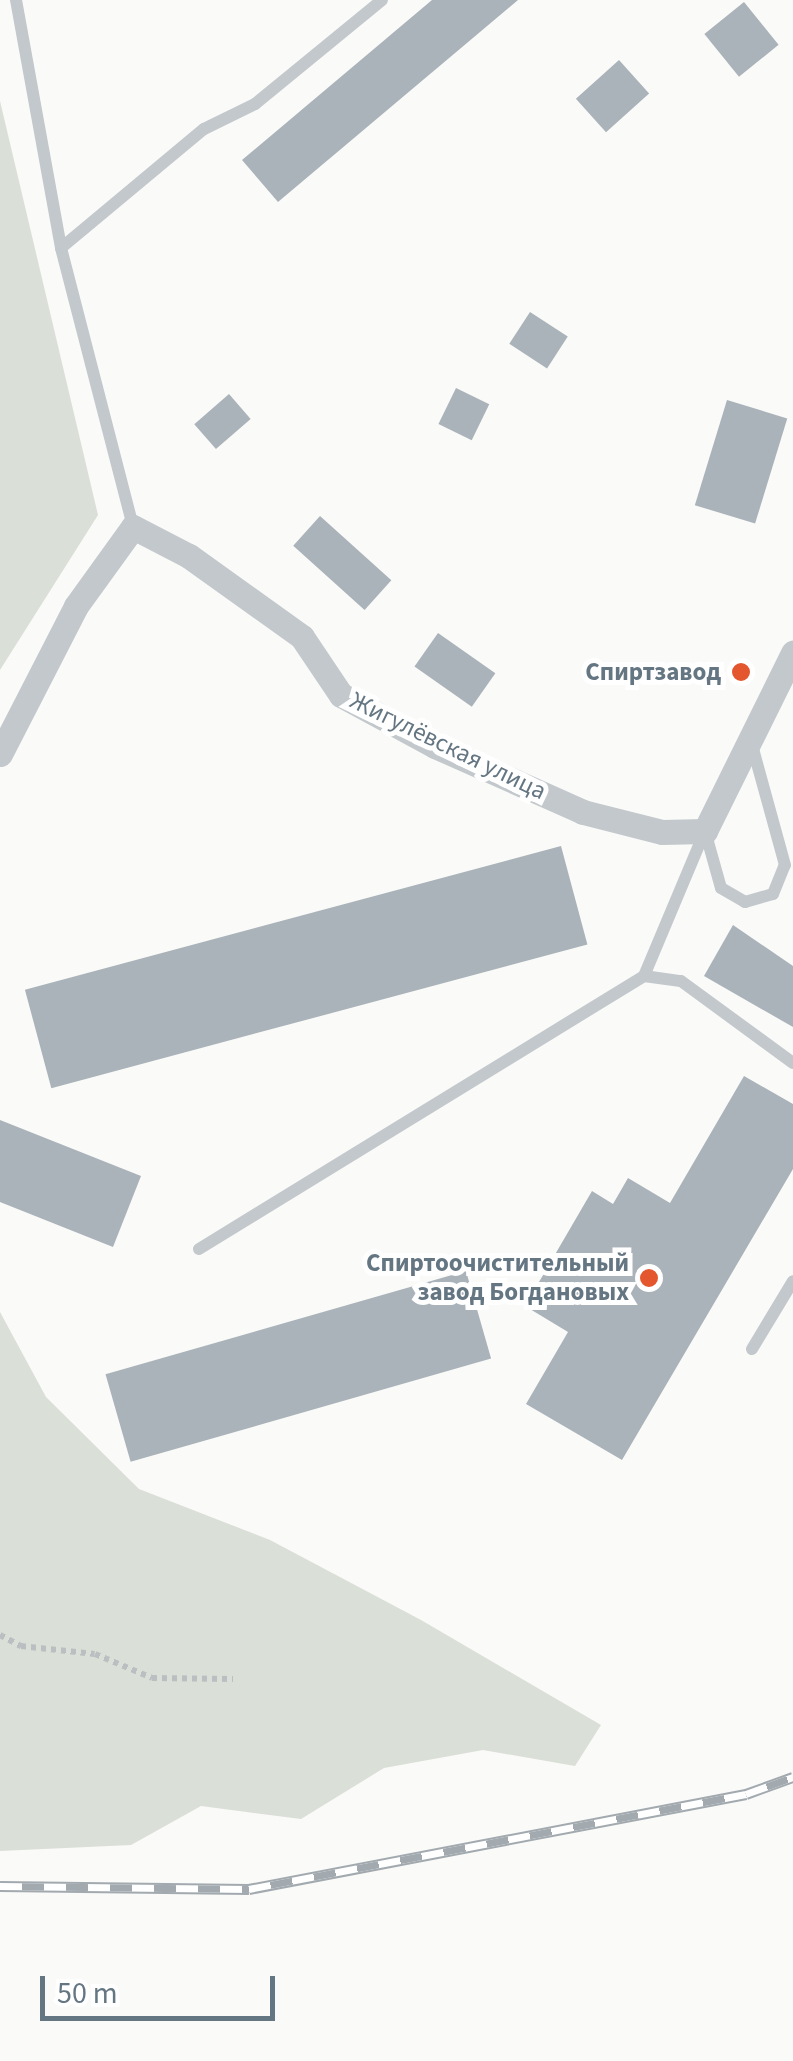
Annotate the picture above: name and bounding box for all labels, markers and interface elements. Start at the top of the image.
place label: Спиртзавод [585,657,721,687]
marker: Спиртзавод [730,661,752,683]
street label: Жигулёвская улица [345,686,551,806]
place label: Спиртоочистительный завод Богдановых [366,1249,629,1308]
marker: Спиртоочистительный завод Богдановых [638,1267,660,1289]
scale bar [45,1956,280,2018]
text: 50 m [57,1972,118,2015]

